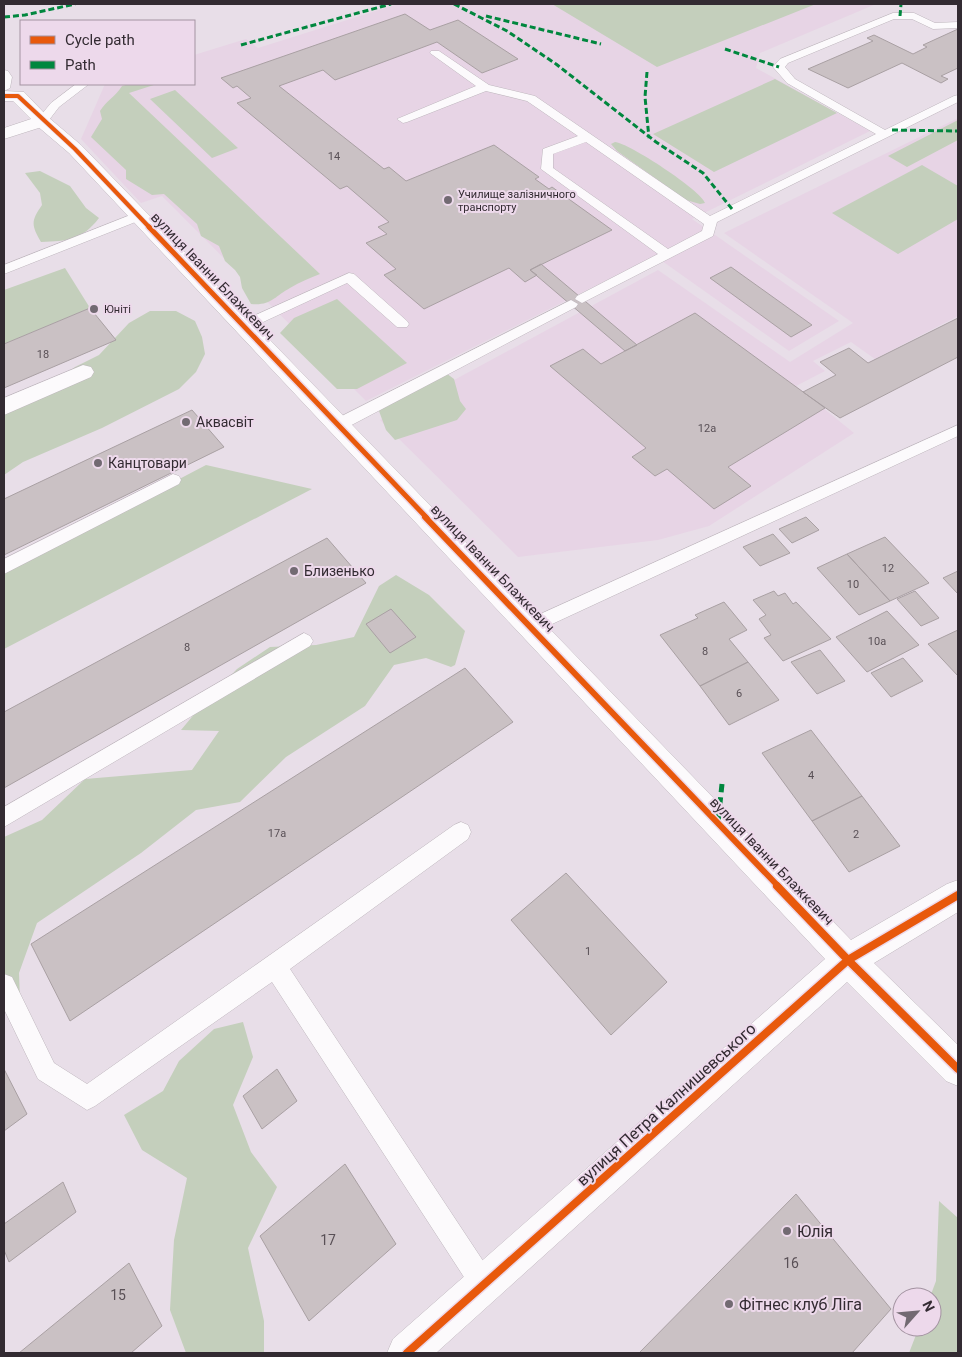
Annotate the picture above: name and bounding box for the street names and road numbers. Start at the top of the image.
street label: вулиця Іванни Блажкевич [148,209,278,343]
street label: вулиця Іванни Блажкевич [428,501,558,635]
street label: вулиця Іванни Блажкевич [707,794,837,928]
street label: вулиця Петра Калнишевського [573,1019,760,1190]

